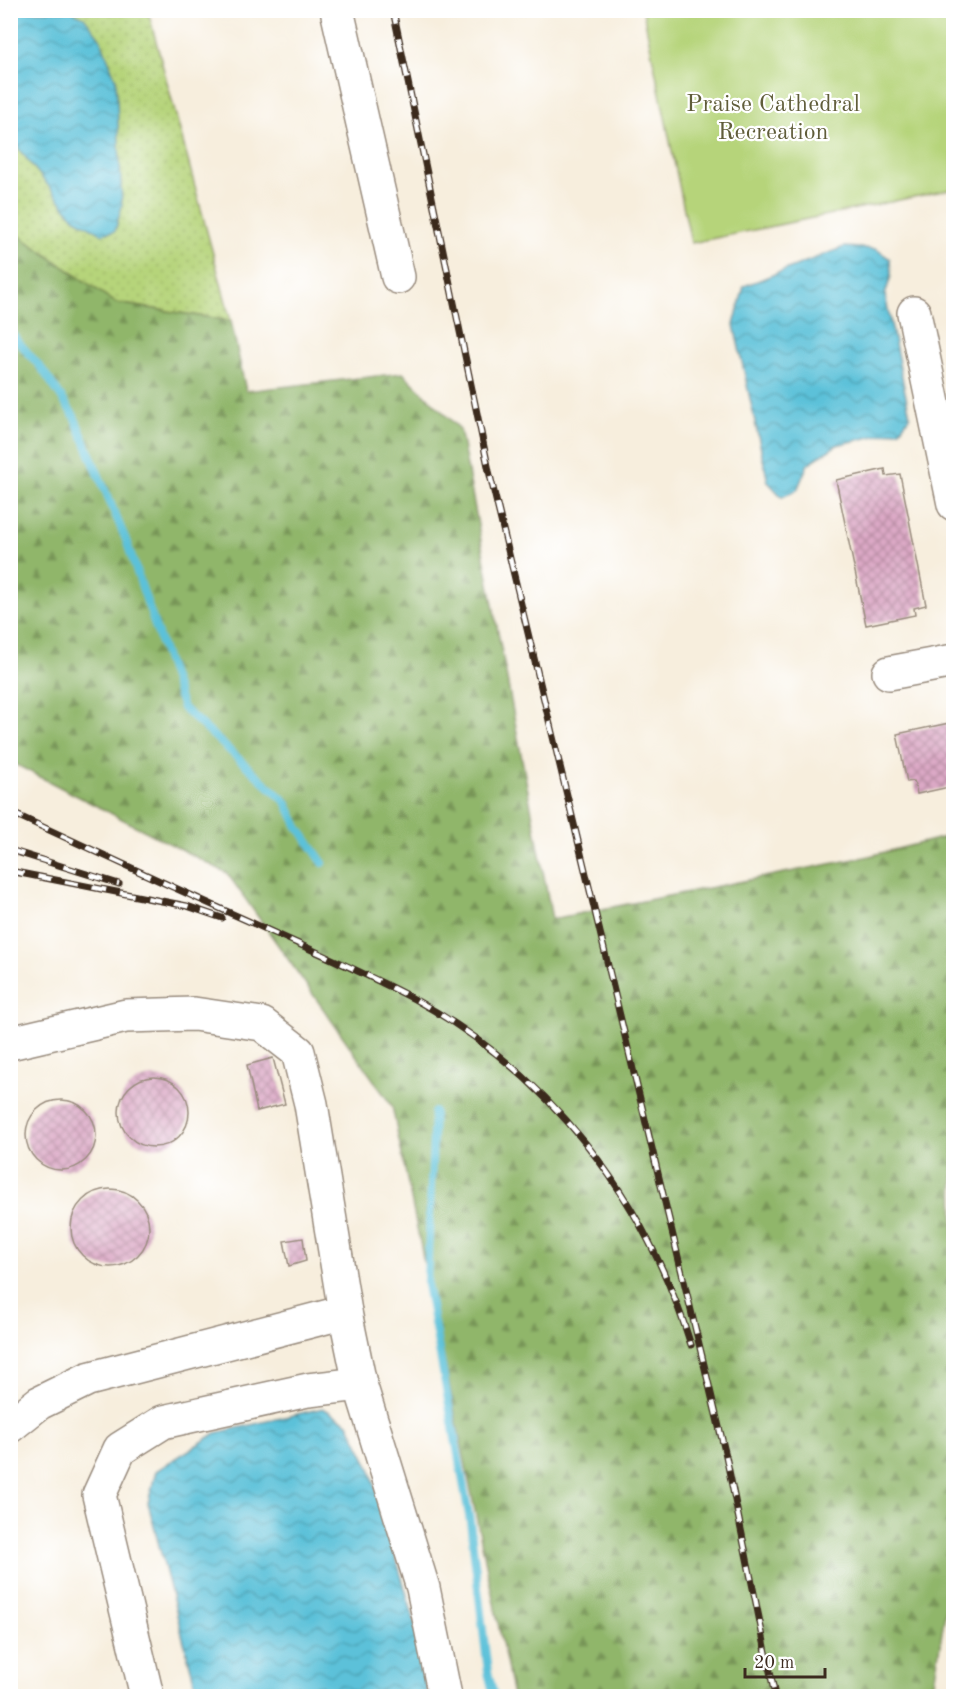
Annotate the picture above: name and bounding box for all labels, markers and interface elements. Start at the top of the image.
park label: Praise Cathedral Recreation [686,93,860,145]
scale bar [745,1641,824,1679]
text: 20 m [754,1654,794,1672]

